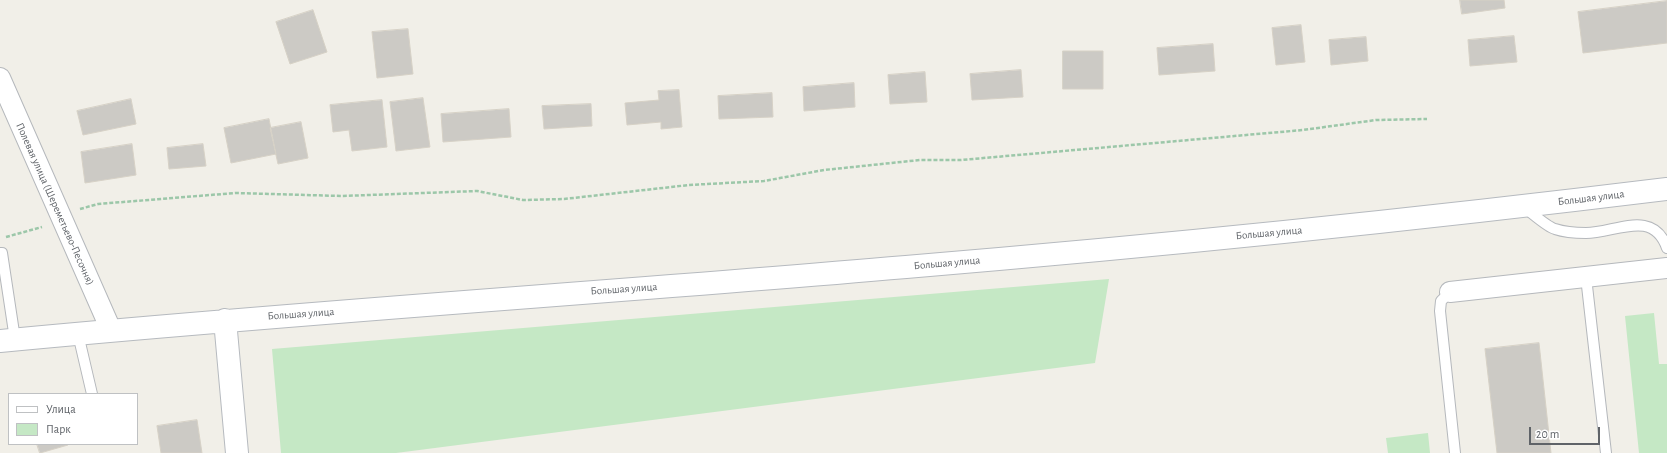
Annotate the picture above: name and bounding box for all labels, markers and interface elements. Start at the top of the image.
street label: Полевая улица (Шереметьево-Песочня) [13,121,97,287]
street label: Большая улица [1557,187,1625,209]
street label: Большая улица [1235,224,1303,242]
street label: Большая улица [913,254,981,272]
street label: Большая улица [590,280,658,298]
street label: Большая улица [267,305,335,323]
legend [8,393,138,445]
text: Улица [46,403,76,415]
scale bar [1531,419,1602,445]
text: Парк [46,423,71,435]
text: 20 m [1536,428,1559,440]

